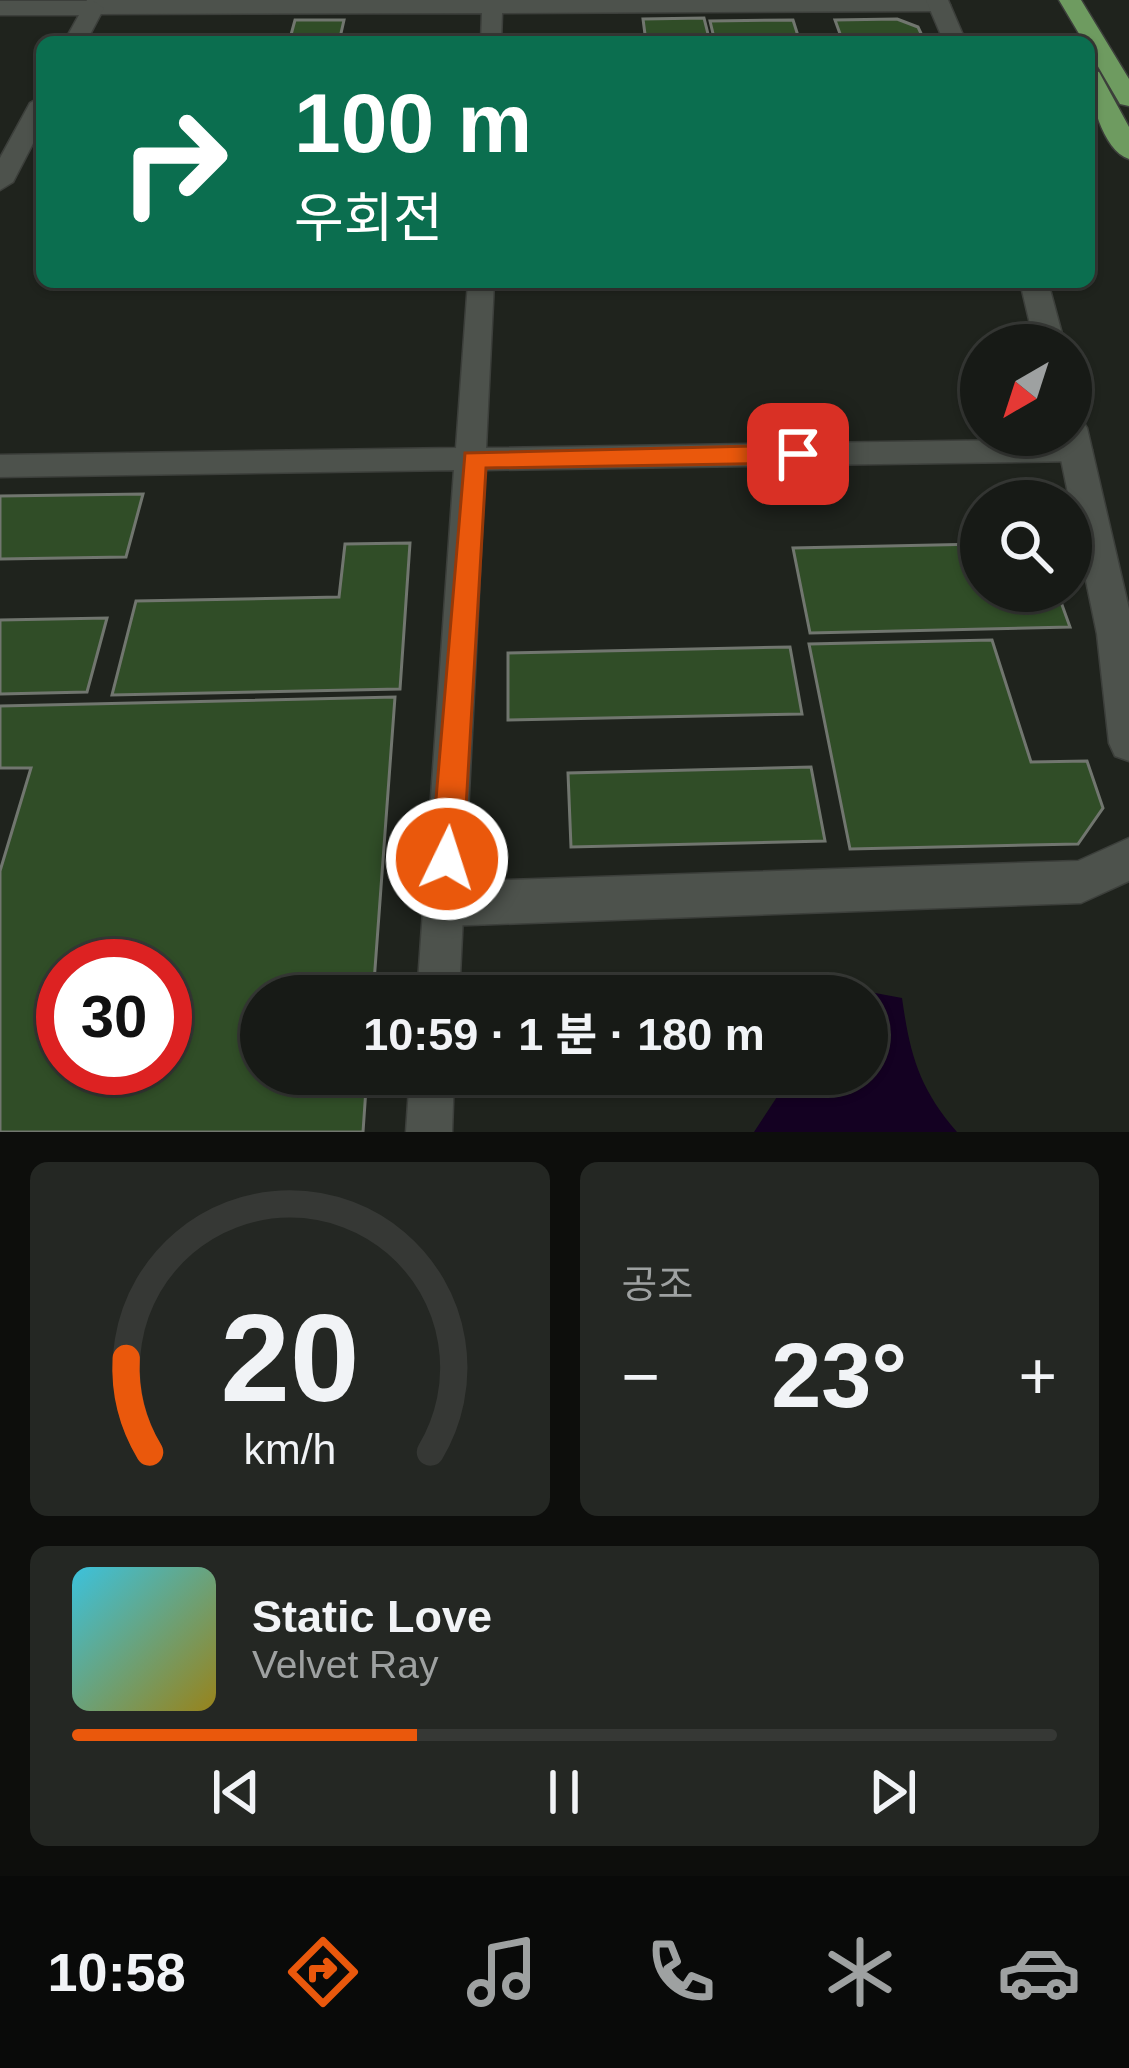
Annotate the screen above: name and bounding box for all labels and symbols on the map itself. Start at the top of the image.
north arrow [960,324,1092,456]
pin [747,403,849,505]
position arrow [384,796,510,922]
speed limit sign: 30 [36,939,192,1095]

